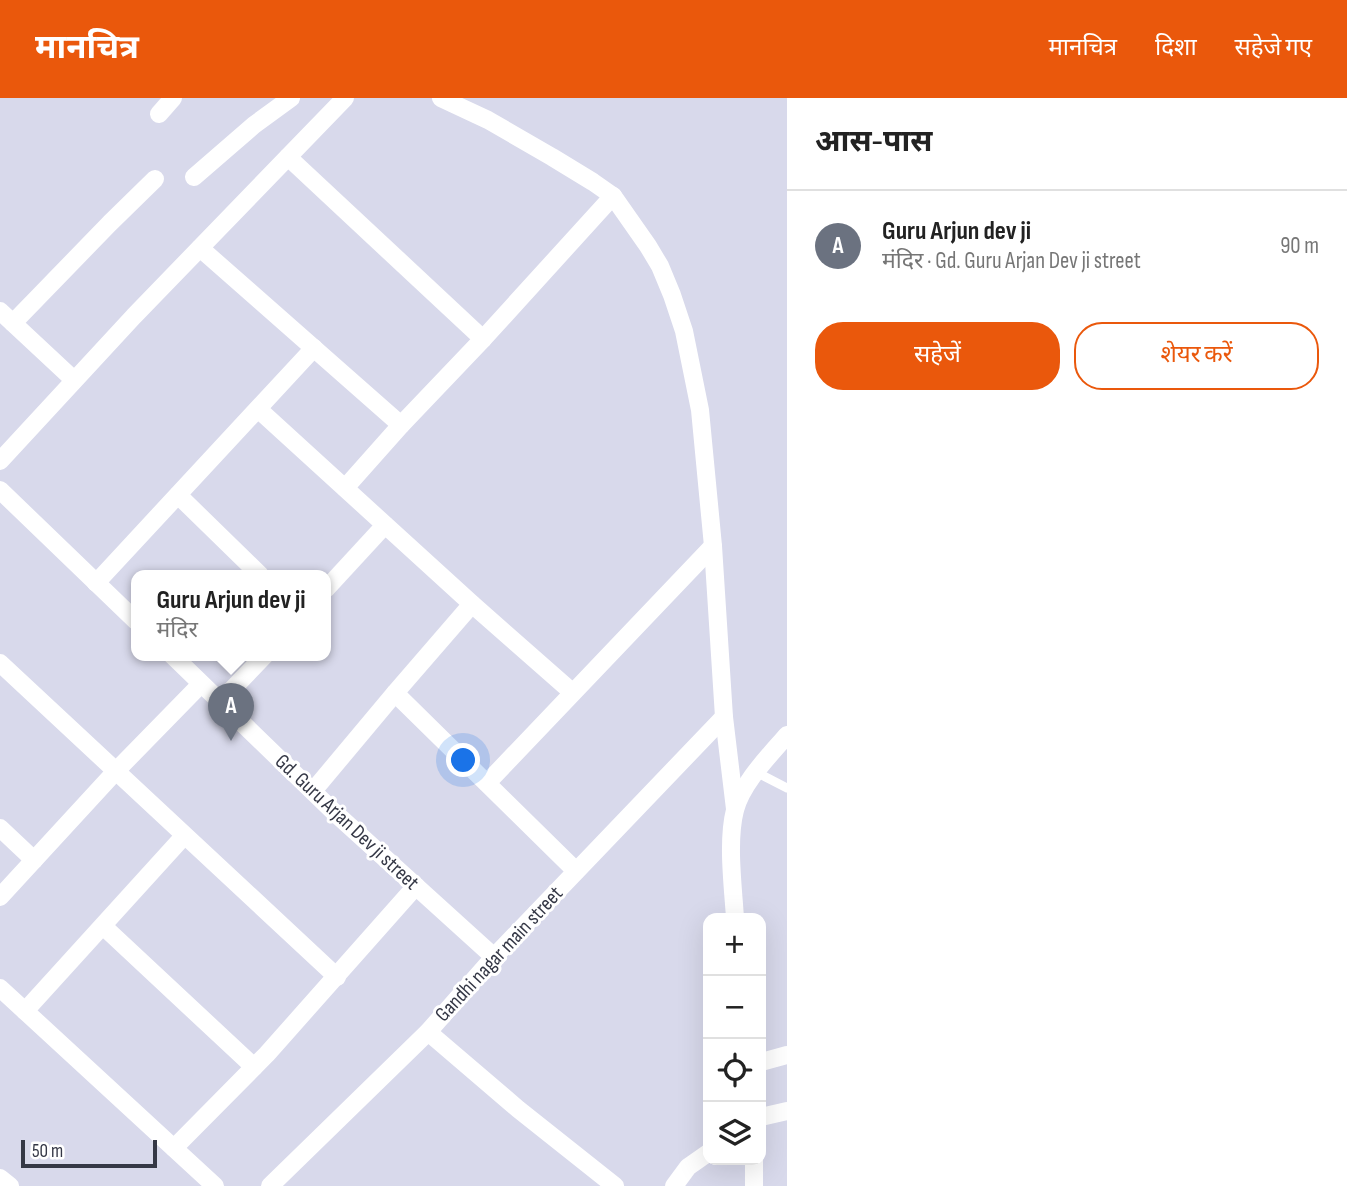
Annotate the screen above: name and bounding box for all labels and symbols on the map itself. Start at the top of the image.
pin: A [208,683,254,741]
your location [446,743,480,777]
street label: Gd. Guru Arjan Dev ji street [270,749,424,895]
street label: Gandhi nagar main street [430,881,568,1027]
scale bar [21,1137,158,1169]

